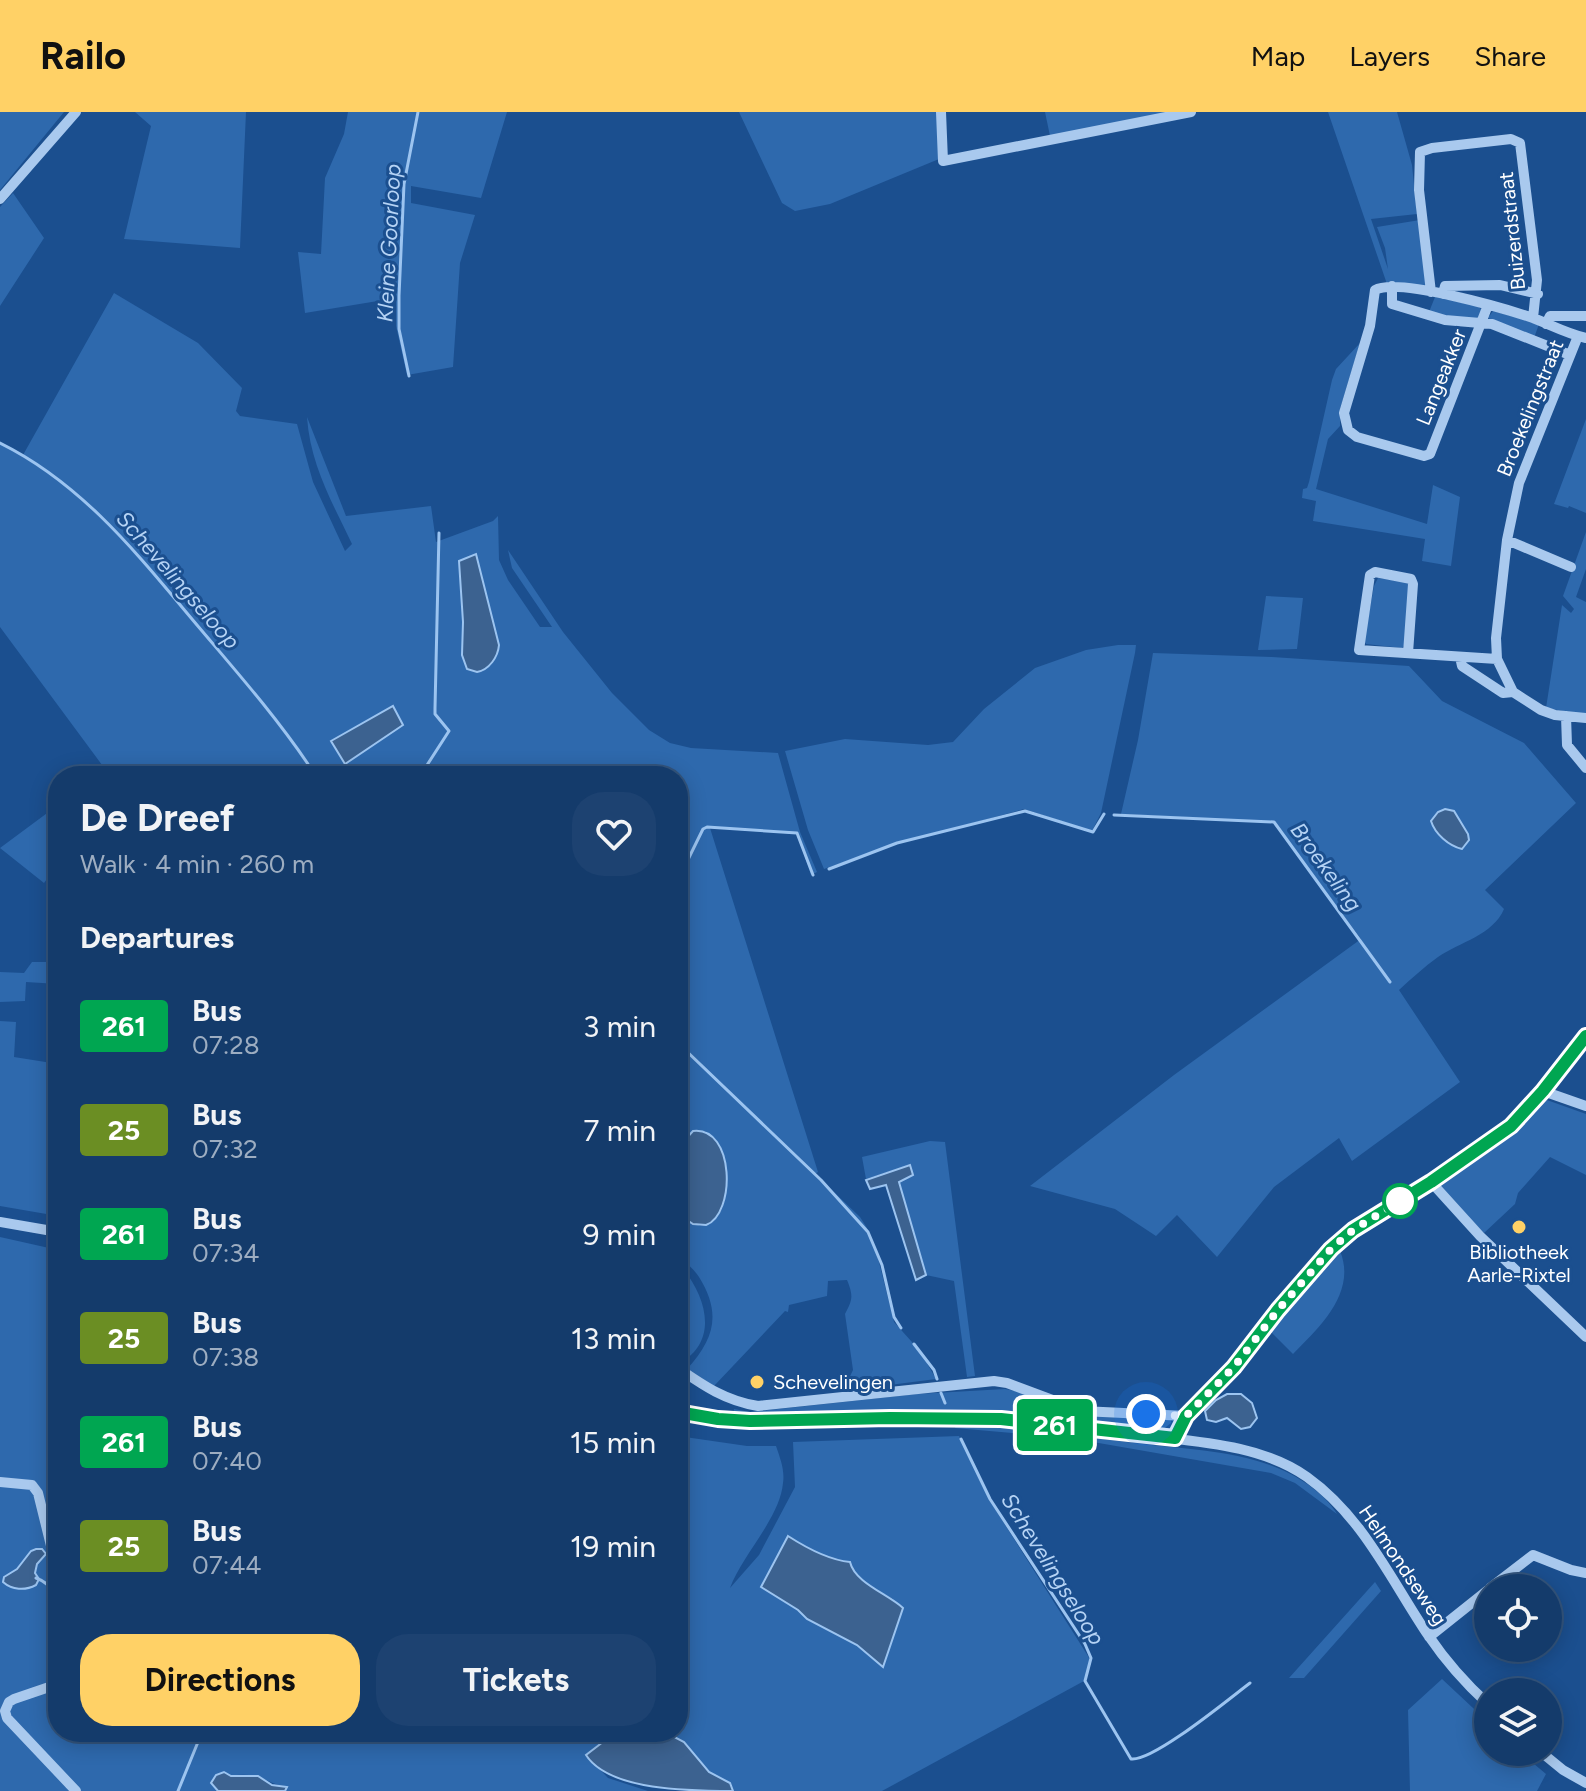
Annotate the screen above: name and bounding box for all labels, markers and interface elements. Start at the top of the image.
text: Railo [40,33,126,79]
text: Map [1251,39,1305,73]
text: Layers [1349,39,1430,73]
text: Share [1474,39,1546,73]
water label: Kleine Goorloop [371,163,407,323]
street label: Buizerdstraat [1494,171,1530,291]
street label: Langeakker [1411,325,1471,429]
street label: Broekelingstraat [1492,336,1568,480]
water label: Schevelingseloop [111,505,245,655]
button: heart [572,792,656,876]
text: De Dreef [80,795,235,841]
water label: Broekeling [1285,817,1367,917]
text: Walk · 4 min · 260 m [80,848,314,880]
text: Departures [80,919,234,956]
text: Bus [192,992,241,1029]
text: 3 min [583,1008,656,1045]
text: 261 [102,1009,146,1043]
text: 07:28 [192,1029,260,1061]
text: Bus [192,1096,241,1133]
text: 7 min [583,1112,656,1149]
text: 25 [108,1113,140,1147]
text: 07:32 [192,1133,258,1165]
unlabelled marker [1383,1184,1417,1218]
text: Bus [192,1200,241,1237]
text: 9 min [582,1216,656,1253]
text: 261 [102,1217,146,1251]
marker: Bibliotheek Aarle-Rixtel [1510,1218,1528,1236]
text: 07:34 [192,1237,260,1269]
place label: Bibliotheek Aarle-Rixtel [1467,1240,1571,1287]
text: Bus [192,1304,241,1341]
text: 13 min [571,1320,656,1357]
text: 25 [108,1321,140,1355]
text: 07:38 [192,1341,259,1373]
place label: Schevelingen [773,1370,893,1394]
marker: Schevelingen [748,1373,766,1391]
your location [1126,1394,1166,1434]
line badge: 261 [1009,1399,1101,1451]
text: Bus [192,1408,241,1445]
text: 261 [1033,1408,1077,1442]
text: 15 min [570,1424,656,1461]
text: 261 [102,1425,146,1459]
text: 07:40 [192,1445,262,1477]
water label: Schevelingseloop [995,1488,1111,1650]
street label: Helmondseweg [1354,1500,1452,1630]
text: Bus [192,1512,241,1549]
text: 19 min [570,1528,656,1565]
text: 25 [108,1529,140,1563]
text: 07:44 [192,1549,262,1581]
map controls [1474,1574,1562,1766]
button: locate [1474,1574,1562,1662]
button: Directions [80,1634,360,1726]
button: Tickets [376,1634,656,1726]
button: layers [1474,1678,1562,1766]

